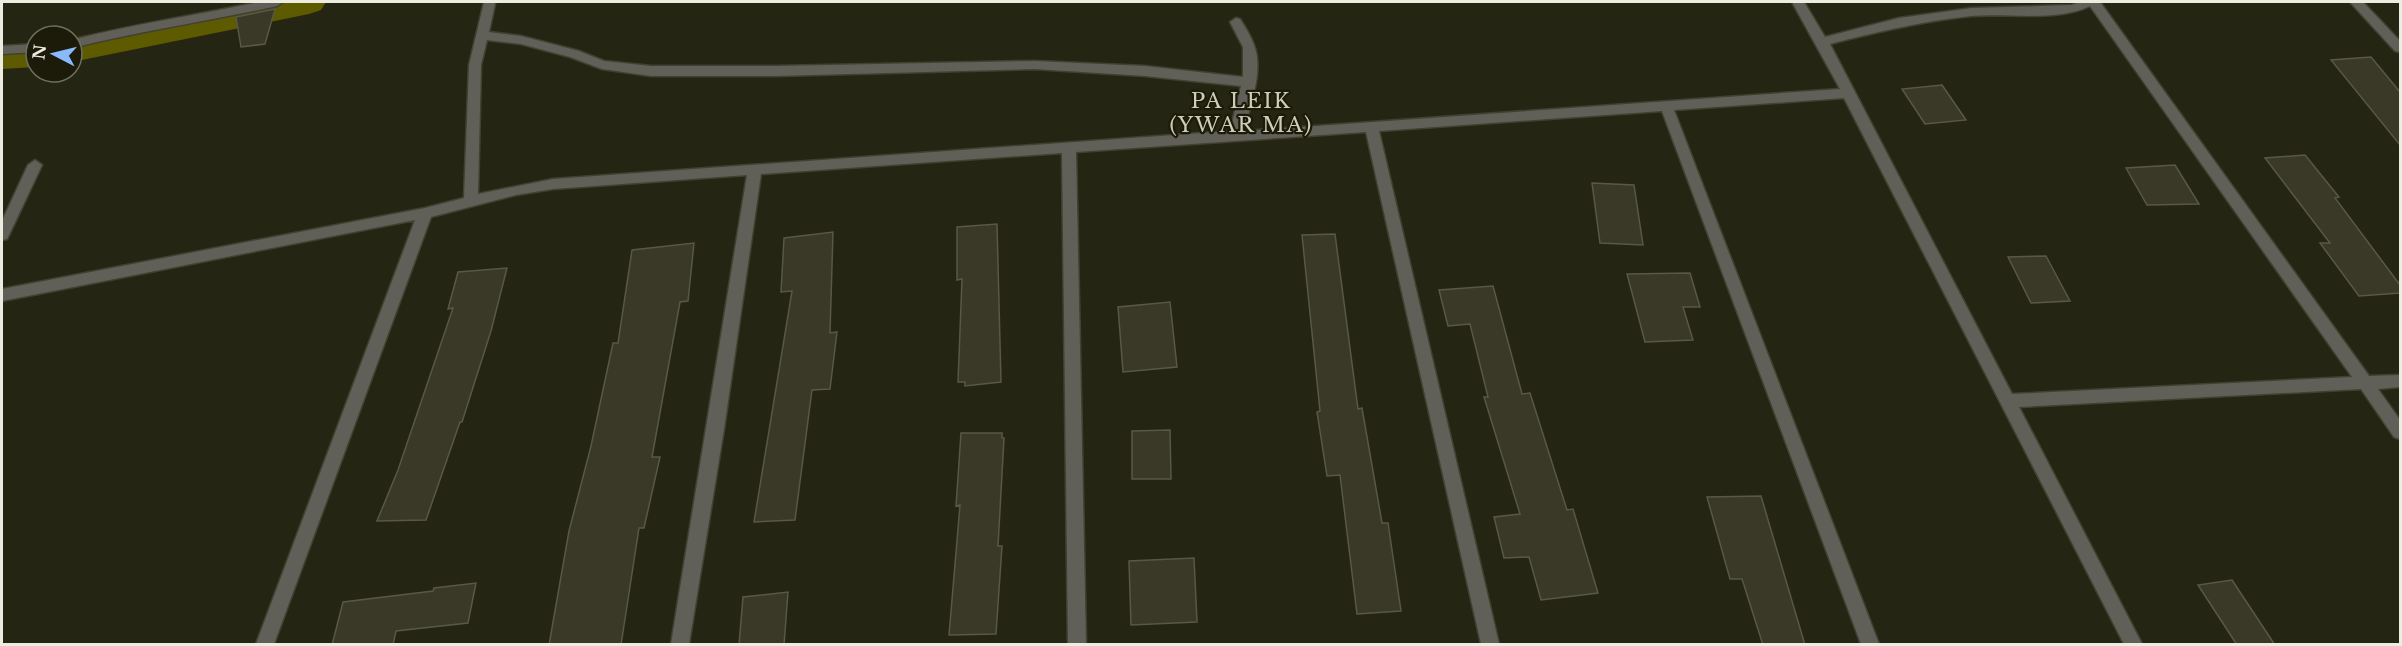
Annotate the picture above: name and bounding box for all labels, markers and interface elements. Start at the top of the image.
north arrow [24,24,84,84]
text: N [28,43,50,61]
district label: PA LEIK (YWAR MA) [1169,88,1313,138]

